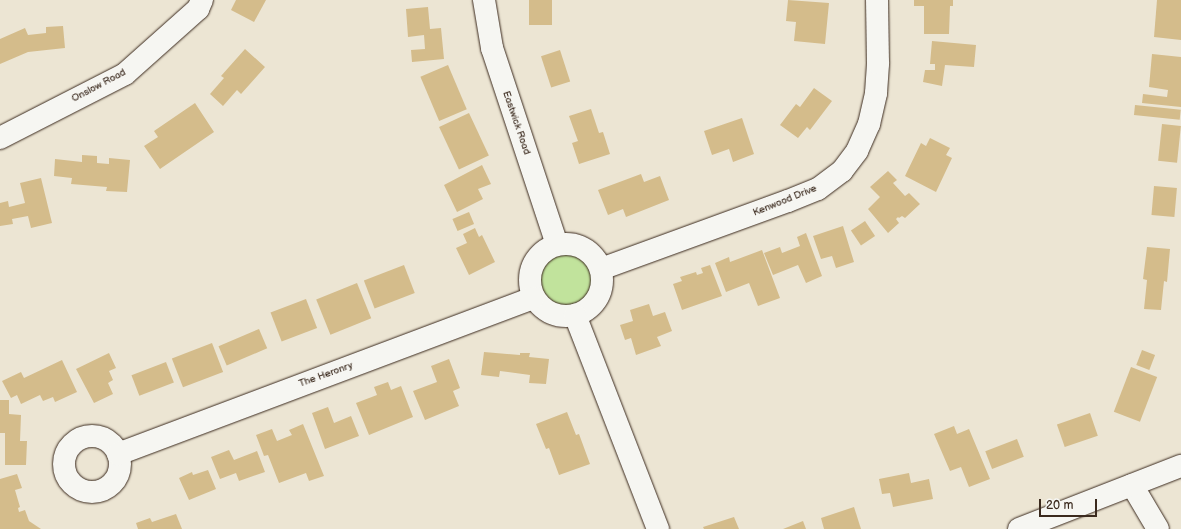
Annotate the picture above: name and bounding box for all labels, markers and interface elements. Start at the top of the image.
street label: Onslow Road [70,67,128,105]
street label: Eastwick Road [500,90,532,156]
street label: Kenwood Drive [751,183,819,219]
street label: The Heronry [297,360,355,390]
scale bar [1041,491,1099,517]
text: 20 m [1046,498,1073,513]

